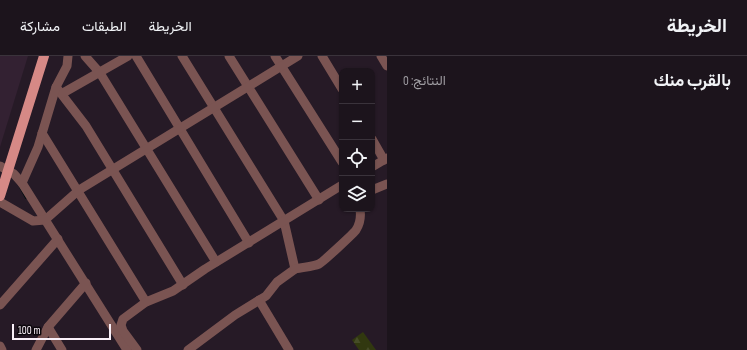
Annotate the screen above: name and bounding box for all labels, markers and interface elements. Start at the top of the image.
text: الخريطة [667,15,727,38]
text: مشاركة [20,18,60,35]
text: الطبقات [82,18,126,35]
text: الخريطة [148,18,192,35]
map controls [339,68,375,212]
button: + [339,68,375,104]
text: بالقرب منك [654,71,731,91]
text: النتائج: 0 [403,73,446,89]
button: − [339,104,375,140]
button: locate [339,140,375,176]
button: layers [339,176,375,212]
scale bar [12,322,111,341]
text: 100 m [18,324,40,337]

